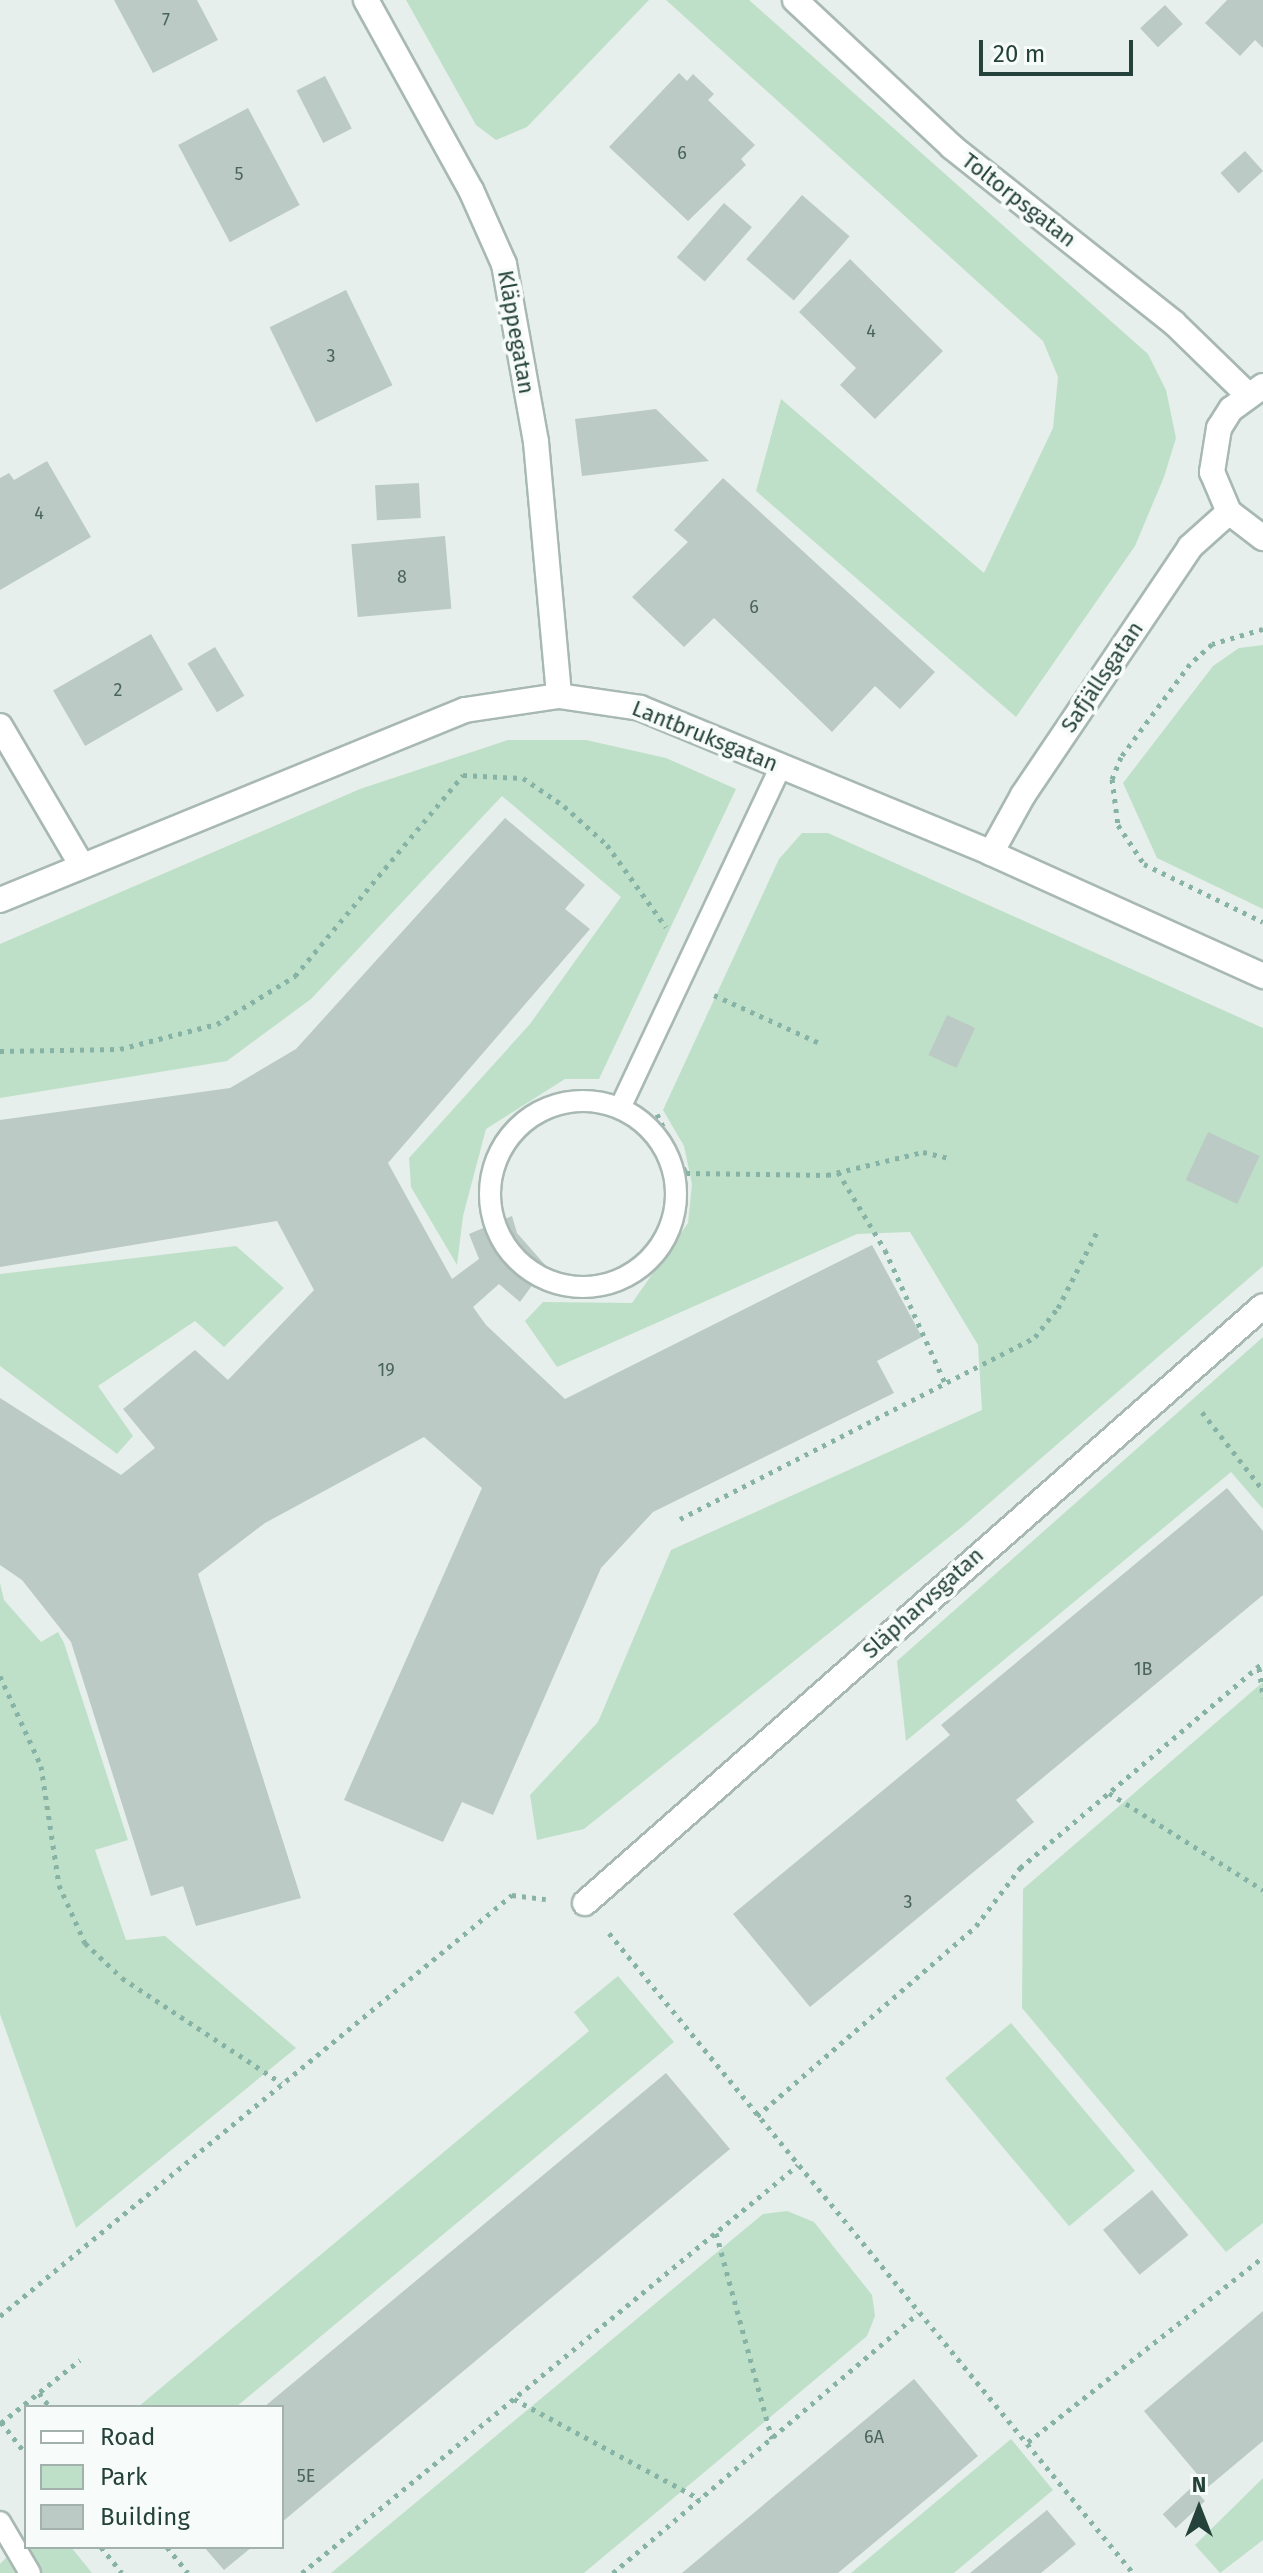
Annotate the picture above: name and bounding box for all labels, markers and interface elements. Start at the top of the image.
house number: 7 [162,9,170,31]
scale bar [983,24,1137,74]
text: 20 m [993,40,1045,68]
house number: 6 [677,142,687,164]
street label: Toltorpsgatan [957,147,1081,253]
house number: 5 [234,163,244,185]
street label: Kläppegatan [492,268,540,396]
house number: 4 [866,320,876,342]
house number: 3 [327,345,335,367]
house number: 4 [34,502,44,524]
house number: 8 [397,566,407,588]
house number: 6 [749,596,759,618]
street label: Safjällsgatan [1055,617,1149,737]
house number: 2 [114,679,122,701]
street label: Lantbruksgatan [628,695,782,777]
house number: 19 [377,1359,395,1381]
street label: Släpharvsgatan [857,1542,989,1664]
house number: 1B [1134,1658,1152,1680]
house number: 3 [904,1891,912,1913]
legend [24,2405,284,2549]
text: Road [100,2423,155,2451]
house number: 6A [864,2426,884,2448]
text: Park [100,2463,147,2491]
house number: 5E [297,2465,315,2487]
north arrow [1159,2469,1239,2549]
text: N [1192,2471,1206,2498]
text: Building [100,2503,190,2531]

